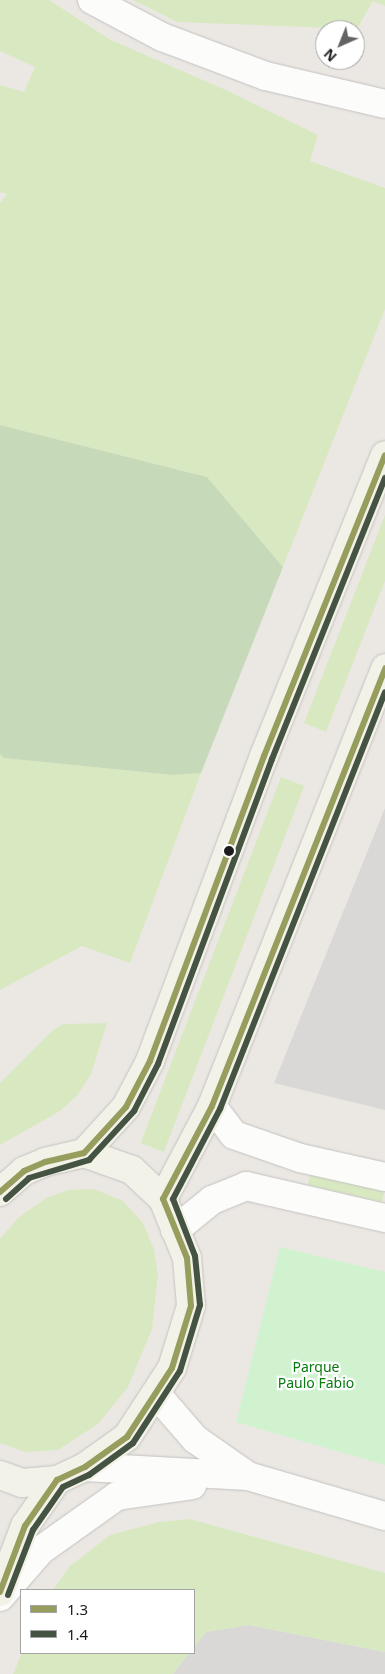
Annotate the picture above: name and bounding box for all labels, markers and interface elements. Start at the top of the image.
north arrow [315,20,365,70]
text: N [319,45,341,66]
unlabelled marker [224,846,234,856]
park label: Parque Paulo Fabio [278,1359,354,1391]
legend [20,1589,195,1654]
text: 1.3 [67,1599,88,1619]
text: 1.4 [67,1624,88,1644]

